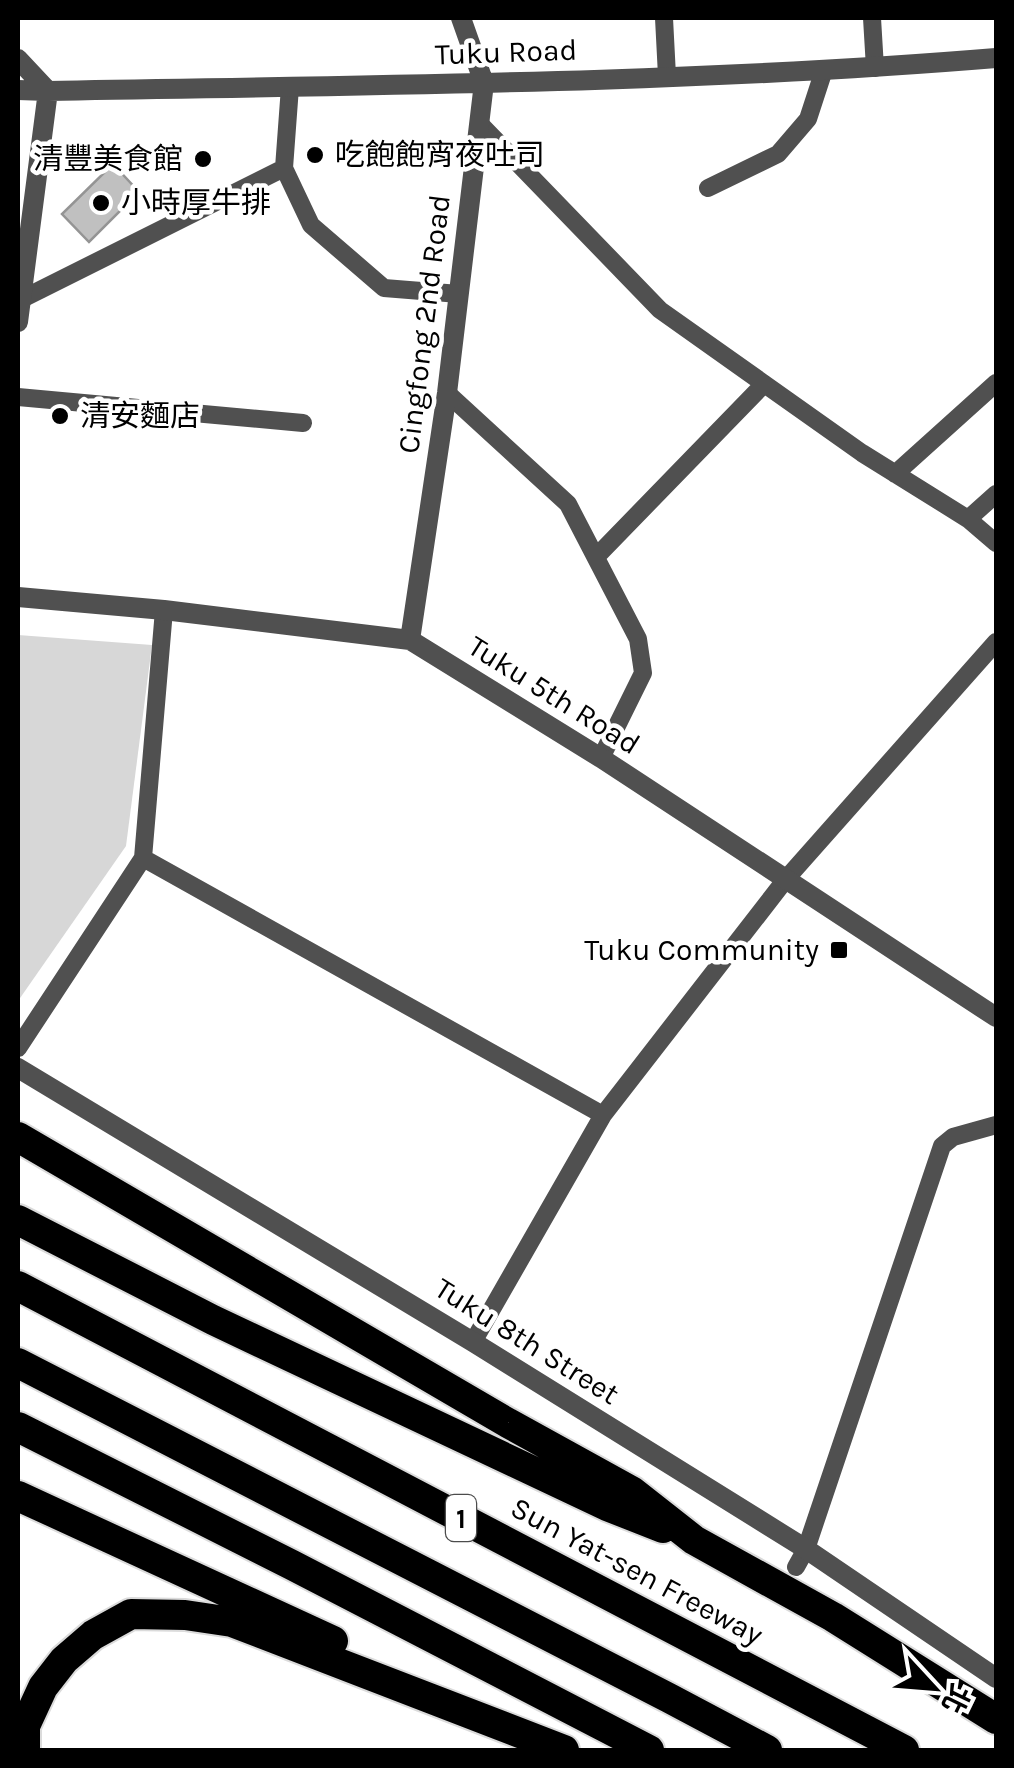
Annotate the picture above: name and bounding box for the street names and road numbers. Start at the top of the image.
street label: Tuku Road [434,32,578,72]
street label: Cingfong 2nd Road [390,192,458,456]
street label: Tuku 5th Road [461,628,647,762]
street label: Tuku 8th Street [428,1270,626,1412]
street label: Sun Yat-sen Freeway [505,1489,769,1653]
road number: 1 [446,1495,476,1541]

